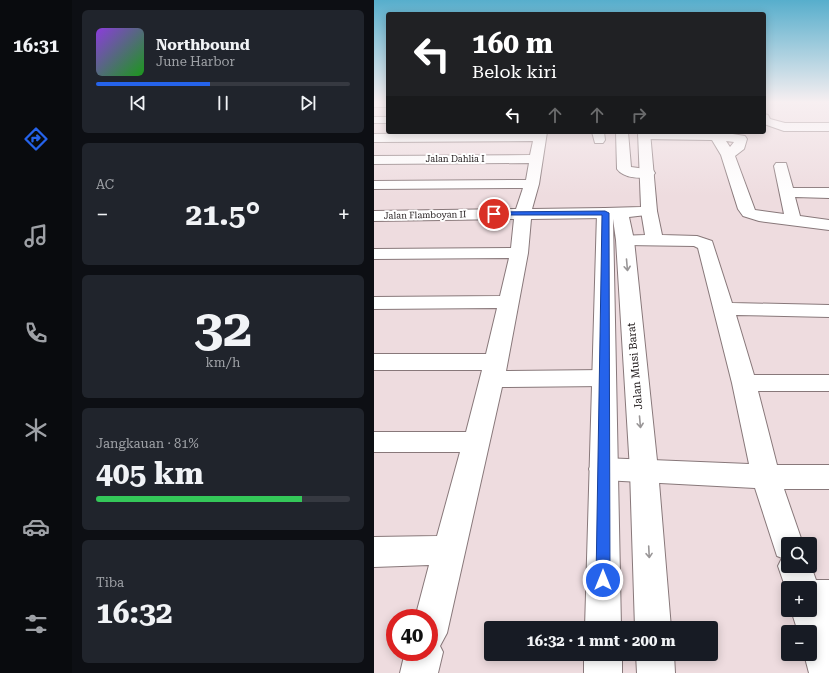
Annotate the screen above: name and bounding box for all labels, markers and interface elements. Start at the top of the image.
text: 160 m [472,27,553,60]
icon: left [406,28,458,80]
text: 16:31 [13,35,59,56]
text: Northbound [156,36,250,54]
text: June Harbor [156,54,235,69]
text: Belok kiri [472,61,557,82]
icon: previous [127,92,149,114]
icon: pause [212,92,234,114]
icon: next [297,92,319,114]
icon: left [502,104,524,126]
icon: ahead [544,104,566,126]
icon: ahead [586,104,608,126]
icon: right [628,104,650,126]
icon: directions [22,125,50,153]
street label: Jalan Dahlia I [425,154,485,164]
text: AC [96,177,114,192]
text: 21.5° [186,197,260,232]
pin [477,197,511,231]
text: − [96,202,108,227]
text: + [338,202,350,227]
icon: arrive [483,203,505,225]
street label: Jalan Flamboyan II [384,209,466,221]
icon: music [22,222,50,250]
one-way arrow [624,258,631,271]
text: 32 [194,298,252,359]
icon: phone [22,319,50,347]
street label: Jalan Musi Barat [625,322,645,410]
text: km/h [206,355,240,370]
one-way arrow [636,415,644,428]
icon: climate [22,416,50,444]
text: Jangkauan · 81% [96,436,199,451]
text: 405 km [96,456,204,491]
icon: car [22,513,50,541]
map controls [781,537,817,661]
button: search [781,537,817,573]
one-way arrow [645,545,652,558]
position arrow [582,559,624,601]
text: Tiba [96,575,124,590]
button: + [781,581,817,617]
text: 16:32 [96,595,173,630]
speed limit sign: 40 [386,609,438,661]
icon: filters [22,610,50,638]
button: − [781,625,817,661]
text: 16:32 · 1 mnt · 200 m [526,632,676,650]

